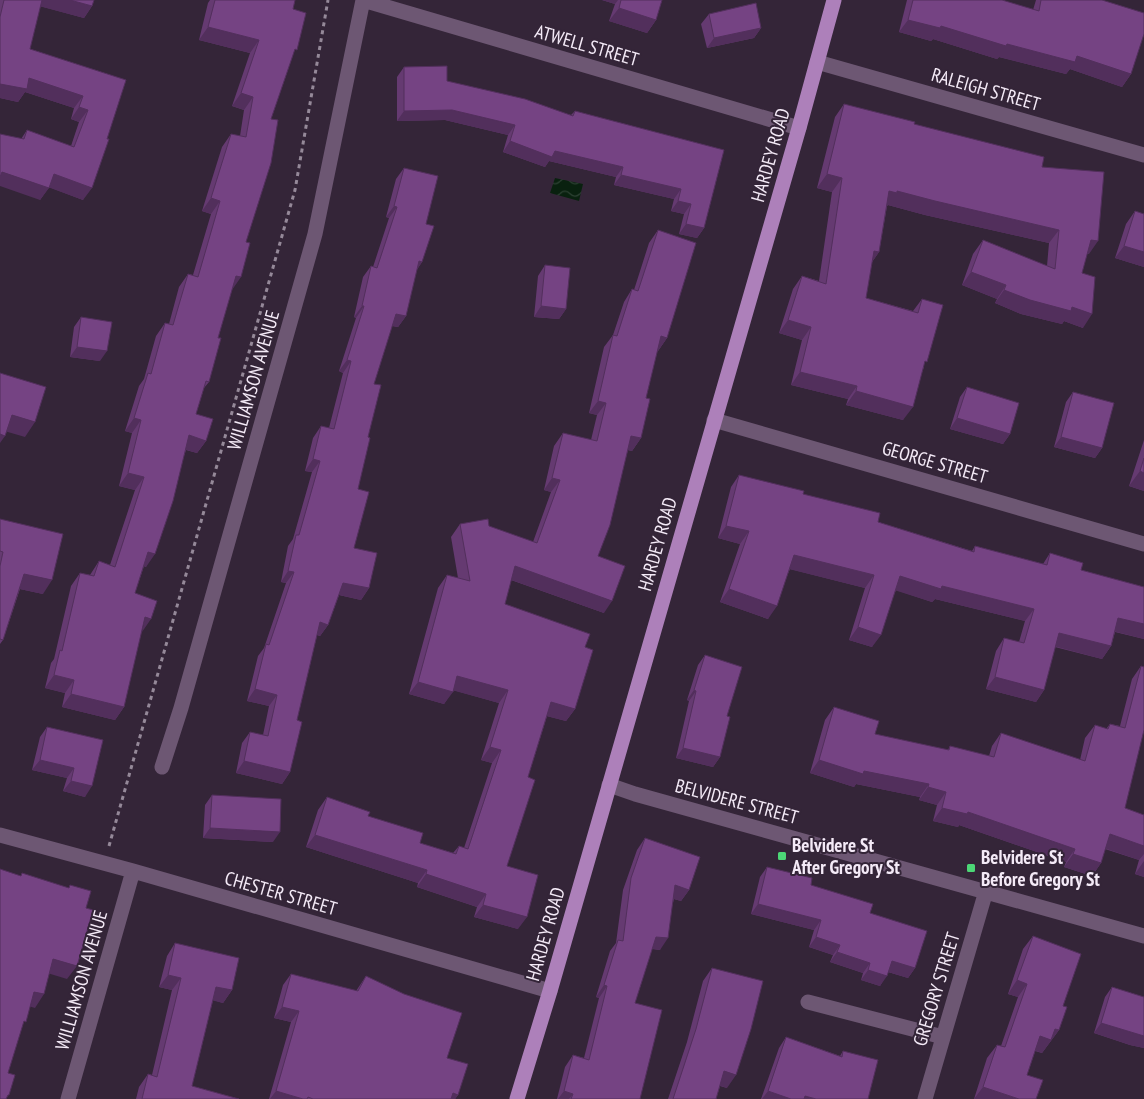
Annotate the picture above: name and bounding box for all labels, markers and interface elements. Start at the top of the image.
street label: ATWELL STREET [532,19,642,71]
street label: RALEIGH STREET [929,62,1044,116]
street label: HARDEY ROAD [745,105,795,205]
street label: WILLIAMSON AVENUE [222,307,284,453]
street label: GEORGE STREET [879,435,991,489]
street label: HARDEY ROAD [632,494,682,594]
street label: BELVIDERE STREET [673,773,802,829]
place label: Belvidere St After Gregory St [791,833,900,879]
place label: Belvidere St Before Gregory St [981,845,1100,891]
marker: Belvidere St After Gregory St [776,850,788,862]
marker: Belvidere St Before Gregory St [965,862,977,874]
street label: CHESTER STREET [222,866,340,921]
street label: HARDEY ROAD [520,884,570,984]
street label: WILLIAMSON AVENUE [50,907,112,1053]
street label: GREGORY STREET [907,929,965,1049]

